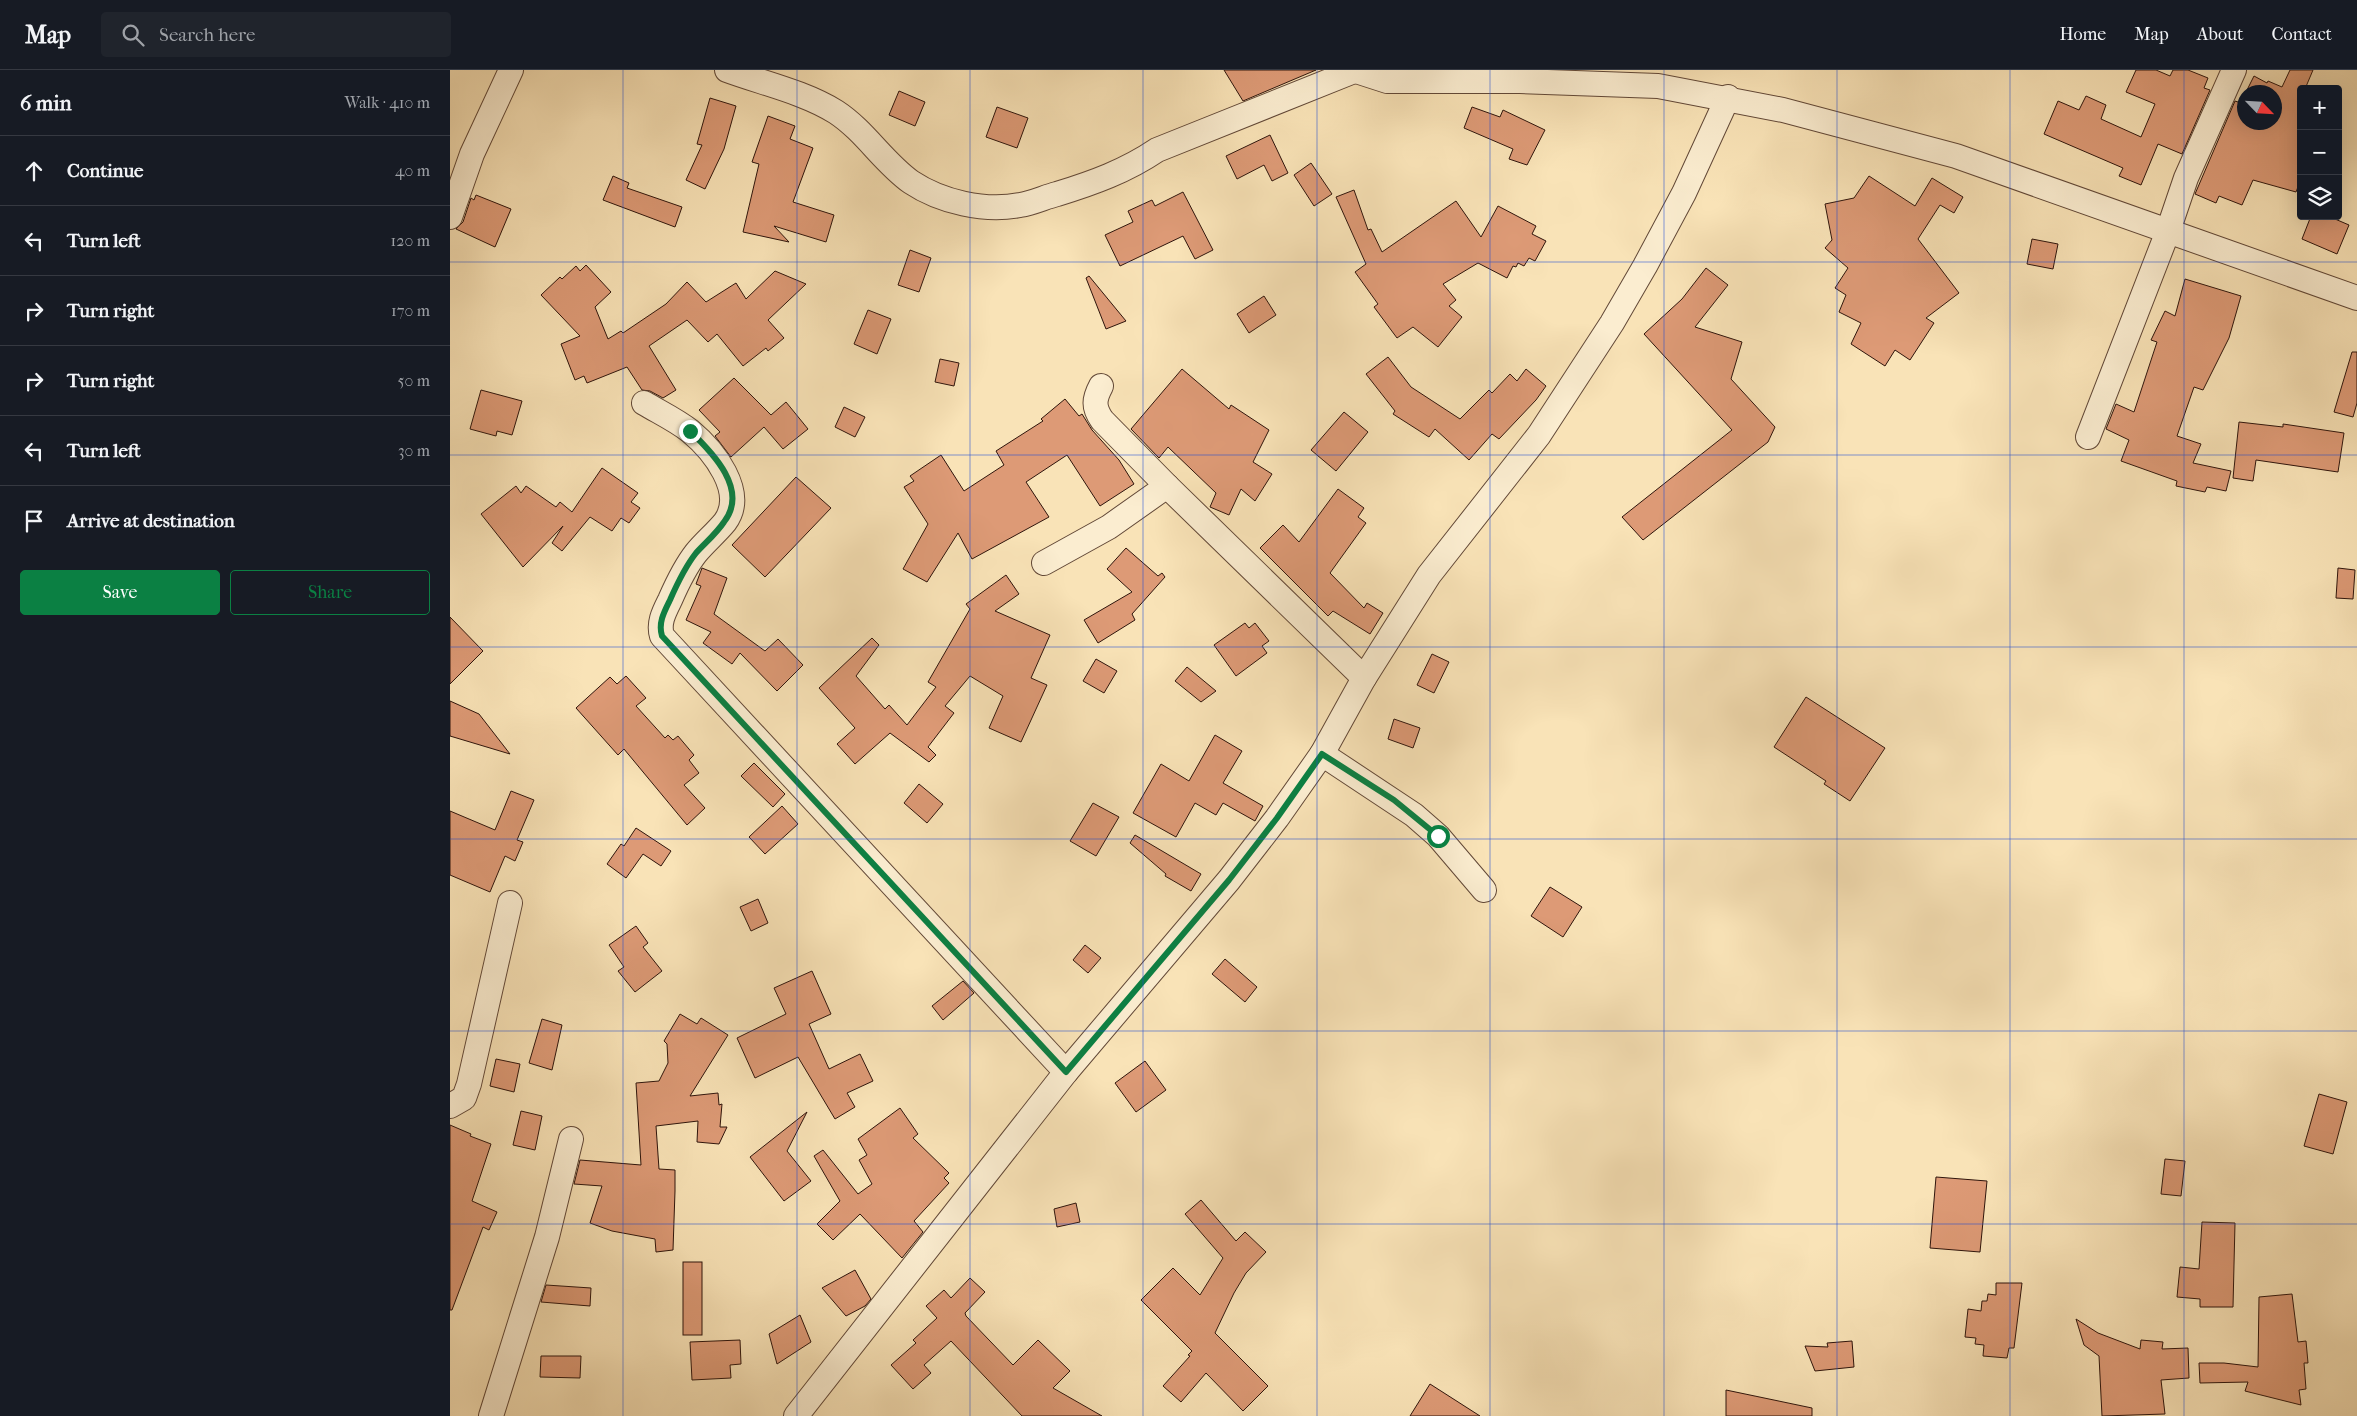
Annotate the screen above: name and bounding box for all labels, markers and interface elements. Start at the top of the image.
search box [101,12,451,57]
text: Map [25,21,71,49]
icon: search [119,21,147,49]
text: Search here [159,24,255,46]
text: Home [2059,24,2106,45]
text: Map [2134,24,2169,45]
text: About [2197,24,2243,45]
text: Contact [2271,24,2332,45]
north arrow [2237,85,2282,130]
map controls [2297,85,2342,220]
button: + [2297,85,2342,130]
text: 6 min [20,91,72,115]
text: Walk · 410 m [345,93,430,112]
button: − [2297,130,2342,175]
icon: ahead [20,157,48,185]
text: Continue [67,160,143,182]
text: 40 m [395,161,430,180]
button: layers [2297,175,2342,220]
icon: left [20,227,48,255]
text: Turn left [67,230,141,252]
text: 120 m [391,231,430,250]
icon: right [20,297,48,325]
text: Turn right [67,300,154,322]
text: 170 m [391,301,430,320]
icon: right [20,367,48,395]
text: Turn right [67,370,154,392]
text: 50 m [398,371,430,390]
route end [679,420,702,443]
icon: left [20,437,48,465]
text: Turn left [67,440,141,462]
text: 30 m [398,441,430,460]
icon: arrive [20,507,48,535]
text: Arrive at destination [67,510,235,532]
button: Save [20,570,220,615]
button: Share [230,570,430,615]
route start [1427,825,1450,848]

